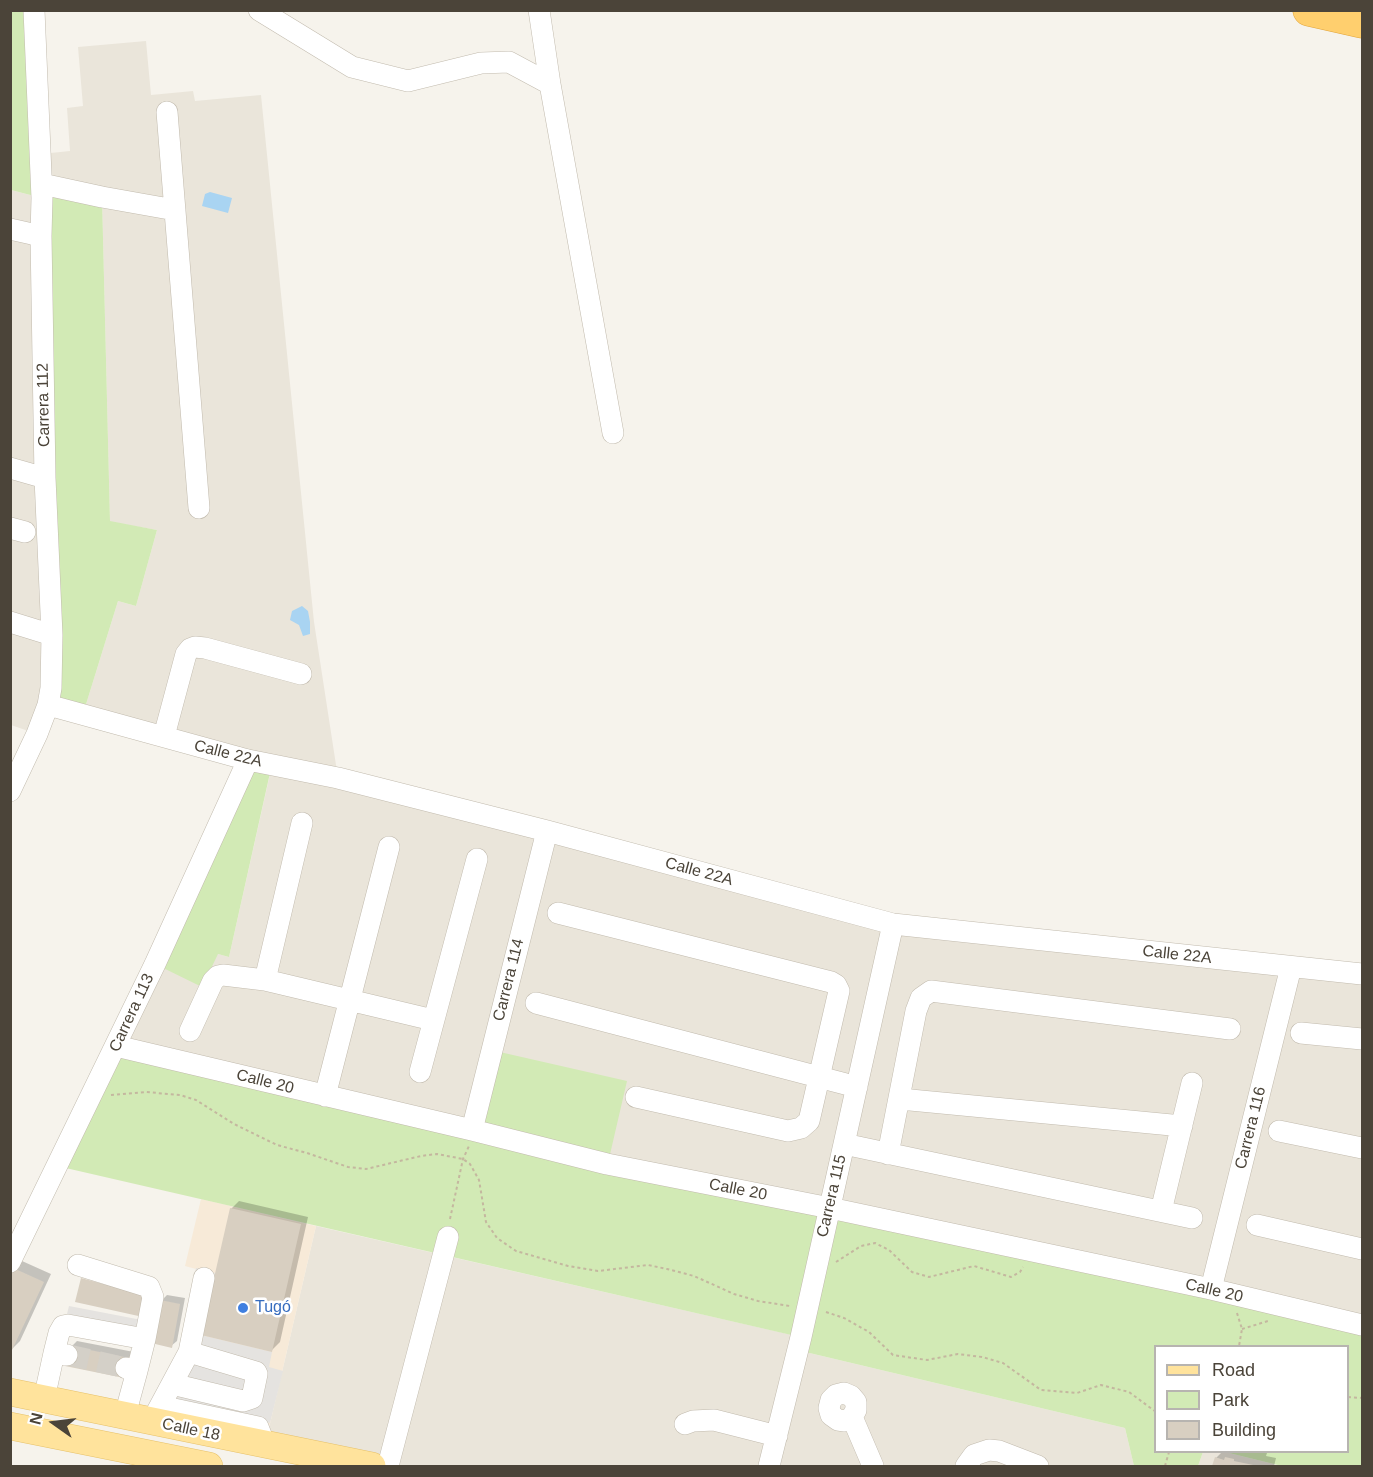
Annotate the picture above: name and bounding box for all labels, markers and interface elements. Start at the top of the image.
street label: Carrera 112 [34,363,54,447]
street label: Calle 22A [192,736,264,772]
street label: Calle 22A [663,854,735,890]
street label: Carrera 114 [490,937,528,1023]
street label: Calle 22A [1141,942,1213,968]
street label: Carrera 113 [106,971,158,1055]
street label: Calle 20 [234,1066,296,1098]
street label: Carrera 116 [1232,1085,1270,1171]
street label: Carrera 115 [813,1153,851,1239]
street label: Calle 20 [707,1175,769,1205]
street label: Calle 20 [1183,1275,1245,1307]
place label: Tugó [255,1298,291,1318]
marker: Tugó [236,1301,250,1315]
legend [1154,1345,1349,1453]
text: Road [1212,1360,1255,1380]
text: Park [1212,1390,1249,1410]
north arrow [24,1393,84,1453]
text: N [26,1411,46,1426]
street label: Calle 18 [160,1415,222,1445]
text: Building [1212,1420,1276,1440]

